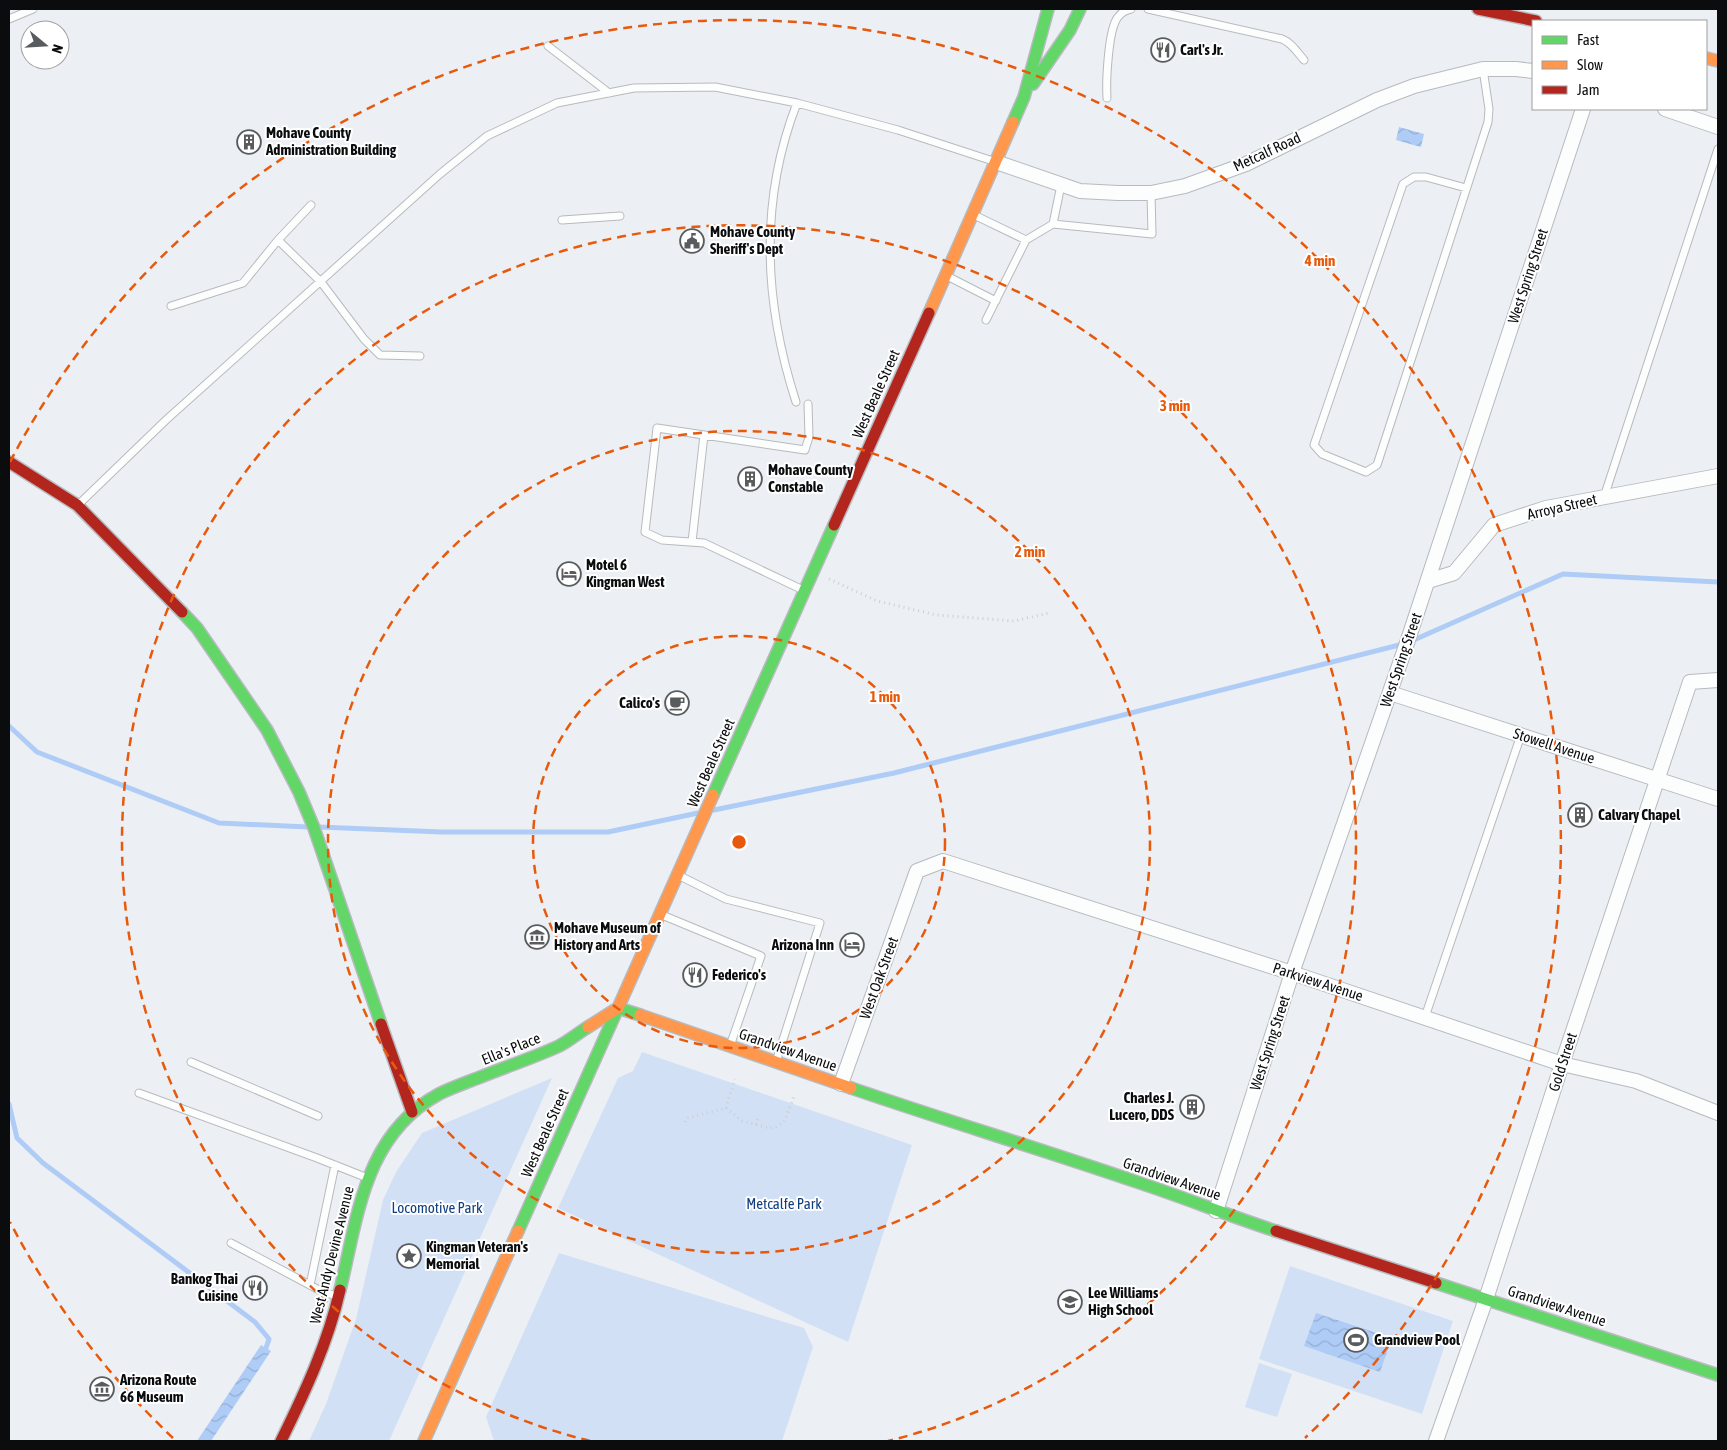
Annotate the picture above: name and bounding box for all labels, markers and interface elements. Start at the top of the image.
north arrow [20,20,70,70]
legend [1532,20,1707,110]
text: Fast [1577,31,1599,48]
restaurant icon: Carl's Jr. [1150,37,1176,63]
place label: Carl's Jr. [1180,41,1224,58]
text: N [48,43,66,55]
text: Slow [1577,56,1603,73]
text: Jam [1577,81,1600,98]
place label: Mohave County Administration Building [265,124,397,158]
building icon: Mohave County Administration Building [236,129,262,155]
street label: Metcalf Road [1230,129,1303,175]
place label: Mohave County Sheriff's Dept [710,223,796,257]
street label: West Spring Street [1504,226,1551,325]
public building icon: Mohave County Sheriff's Dept [679,228,705,254]
text: 4 min [1304,252,1335,269]
street label: West Beale Street [848,347,903,441]
text: 3 min [1160,397,1190,414]
place label: Mohave County Constable [768,461,854,495]
building icon: Mohave County Constable [737,466,763,492]
street label: Arroya Street [1525,490,1598,523]
text: 2 min [1015,543,1045,560]
place label: Motel 6 Kingman West [586,556,665,590]
hotel icon: Motel 6 Kingman West [556,561,582,587]
street label: West Spring Street [1376,610,1425,709]
text: 1 min [870,688,900,705]
cafe icon: Calico's [664,690,690,716]
place label: Calico's [619,694,661,711]
street label: West Beale Street [683,716,738,810]
street label: Stowell Avenue [1511,724,1597,767]
building icon: Calvary Chapel [1567,802,1593,828]
place label: Calvary Chapel [1598,806,1681,823]
centre of rings [730,833,748,851]
place label: Mohave Museum of History and Arts [554,919,662,953]
museum icon: Mohave Museum of History and Arts [524,924,550,950]
hotel icon: Arizona Inn [839,932,865,958]
street label: West Oak Street [856,934,901,1021]
place label: Arizona Inn [771,936,834,953]
street label: Parkview Avenue [1271,959,1366,1004]
restaurant icon: Federico's [682,962,708,988]
place label: Federico's [712,966,767,983]
street label: West Spring Street [1246,993,1293,1092]
street label: Grandview Avenue [737,1025,839,1074]
street label: Ella's Place [479,1029,543,1068]
street label: Gold Street [1545,1030,1580,1093]
street label: West Beale Street [517,1086,572,1180]
place label: Charles J. Lucero, DDS [1109,1089,1175,1123]
building icon: Charles J. Lucero, DDS [1179,1094,1205,1120]
street label: Grandview Avenue [1121,1154,1223,1203]
street label: West Andy Devine Avenue [306,1184,357,1325]
park label: Metcalfe Park [746,1195,822,1212]
park label: Locomotive Park [391,1199,483,1216]
place label: Kingman Veteran's Memorial [426,1238,529,1272]
place icon: Kingman Veteran's Memorial [396,1243,422,1269]
place label: Bankog Thai Cuisine [171,1270,238,1304]
restaurant icon: Bankog Thai Cuisine [242,1275,268,1301]
street label: Grandview Avenue [1506,1282,1609,1329]
place label: Lee Williams High School [1088,1284,1159,1318]
school or university icon: Lee Williams High School [1057,1289,1083,1315]
sports icon: Grandview Pool [1343,1327,1369,1353]
place label: Grandview Pool [1374,1331,1461,1348]
place label: Arizona Route 66 Museum [119,1371,197,1405]
museum icon: Arizona Route 66 Museum [89,1376,115,1402]

